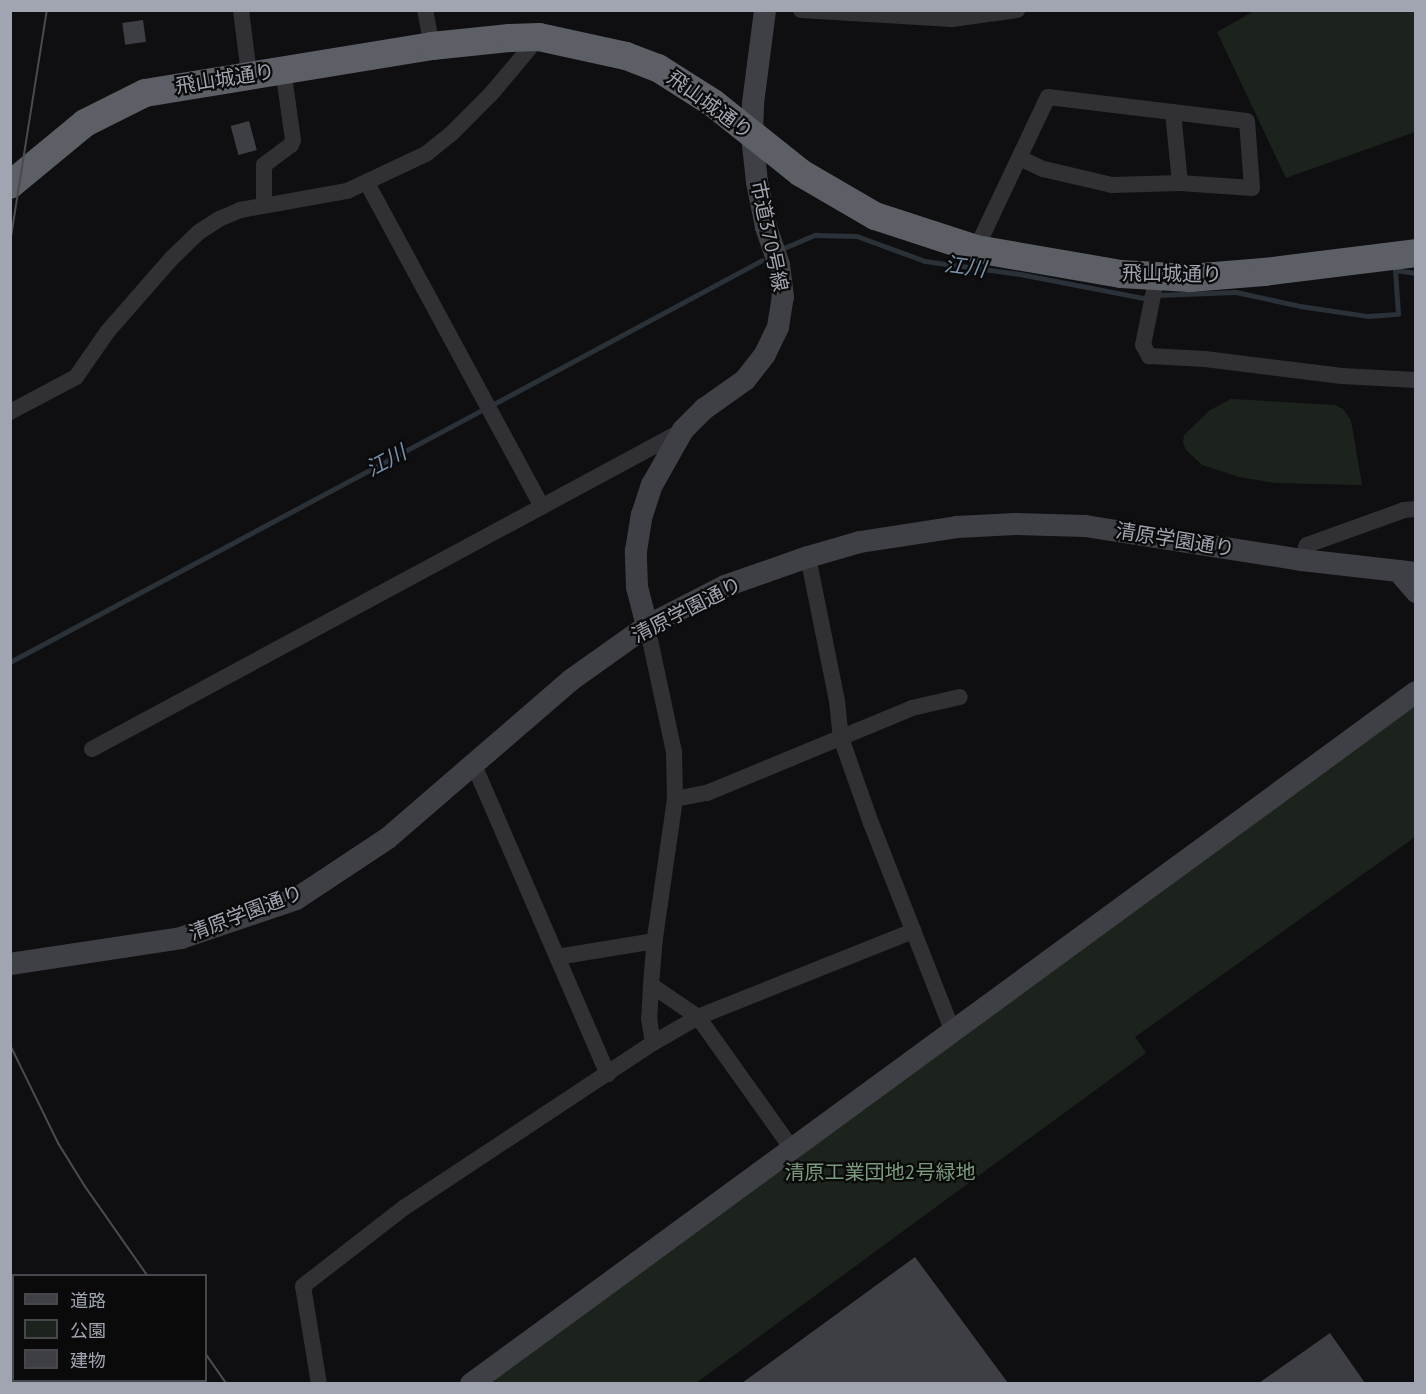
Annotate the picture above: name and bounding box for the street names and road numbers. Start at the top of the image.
street label: 飛山城通り [174,59,276,99]
street label: 飛山城通り [662,66,758,144]
street label: 市道370号線 [746,178,792,294]
street label: 飛山城通り [1122,261,1222,287]
street label: 清原学園通り [1114,519,1236,561]
street label: 清原学園通り [628,572,746,648]
street label: 清原学園通り [186,880,306,946]

